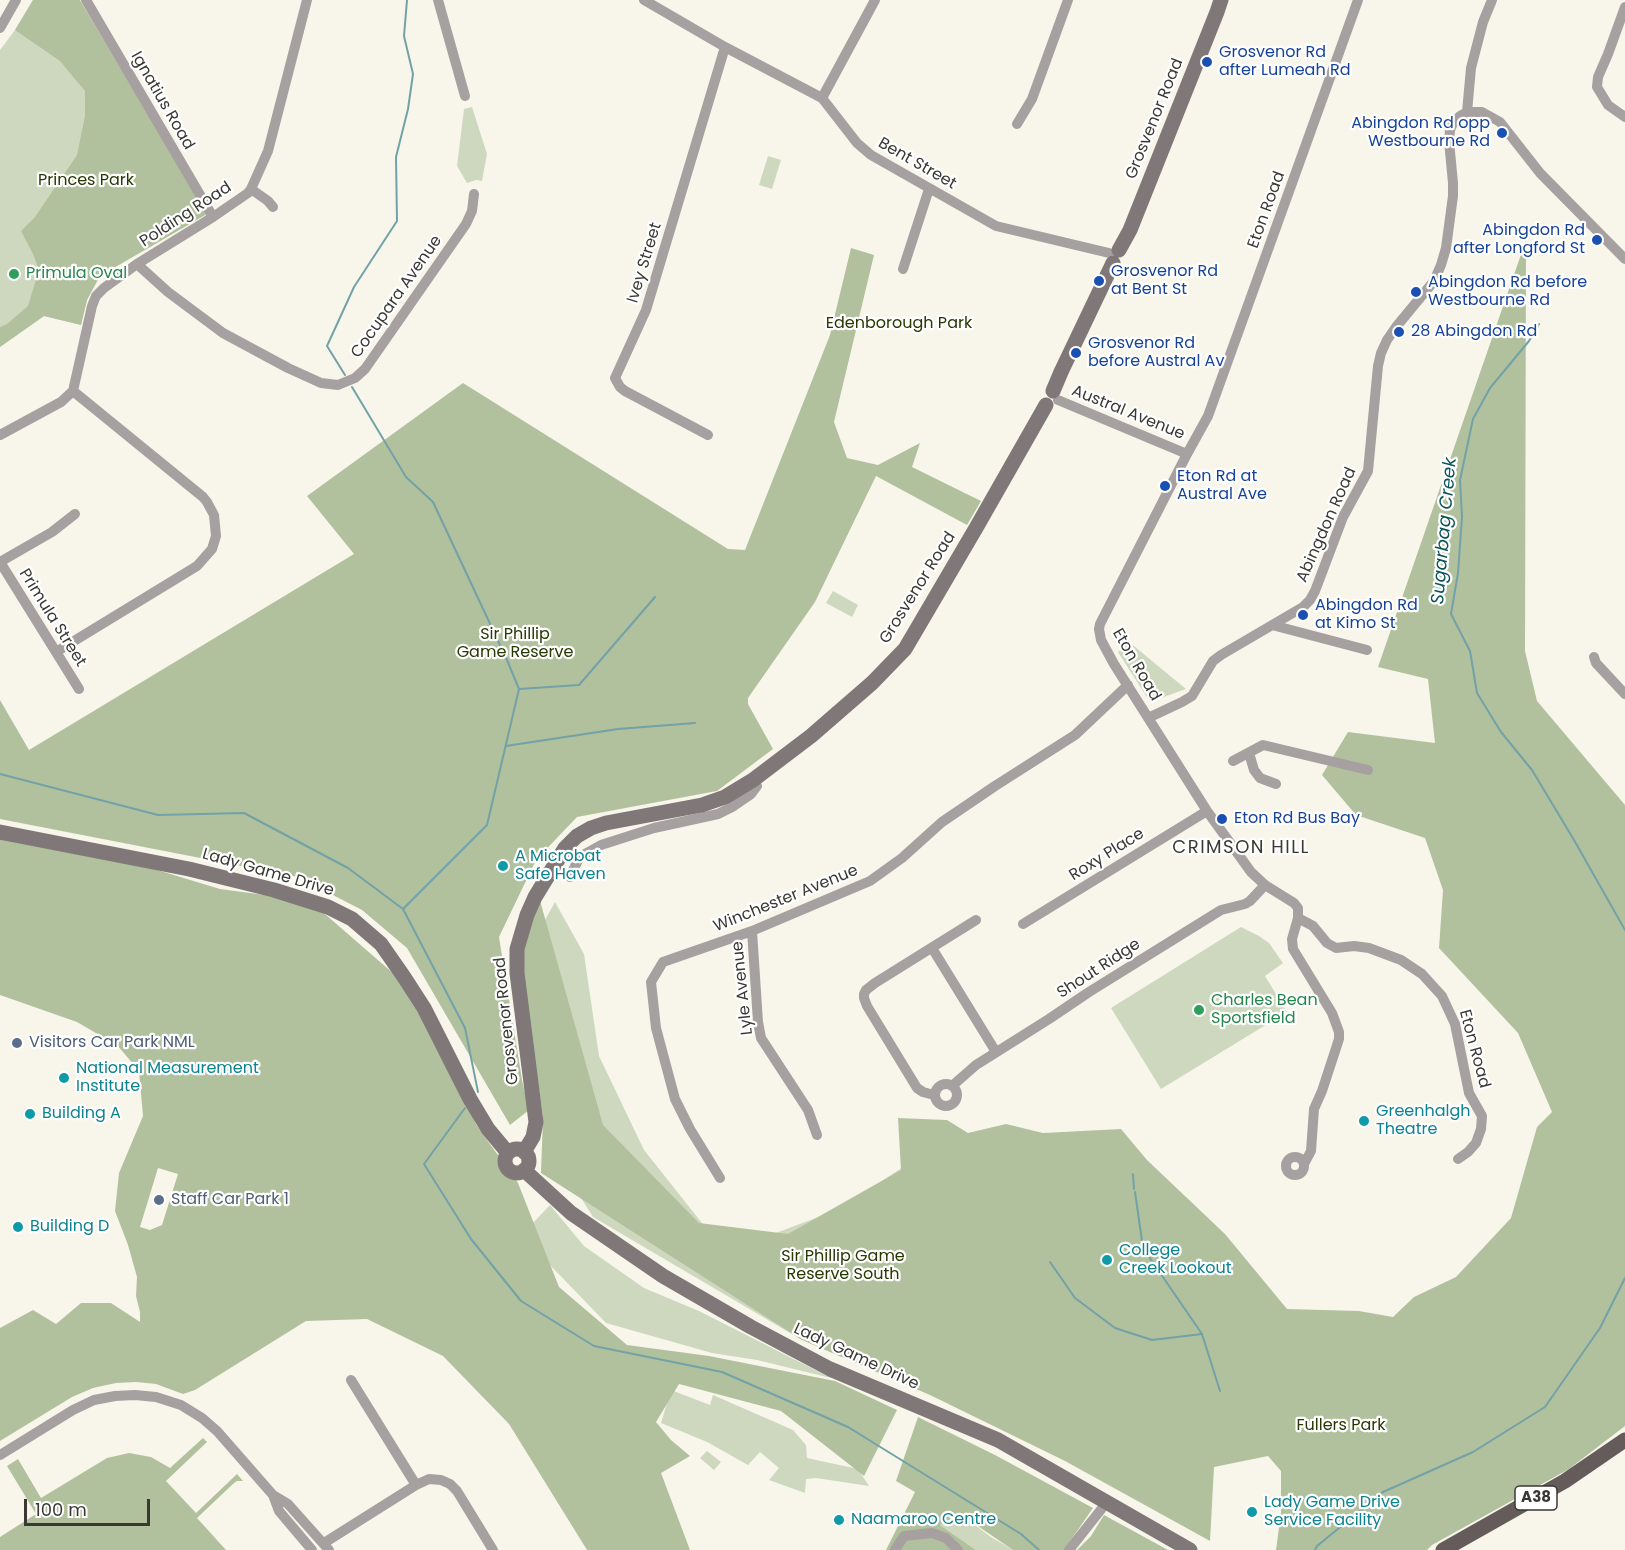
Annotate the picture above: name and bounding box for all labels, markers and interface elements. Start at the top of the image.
place label: Grosvenor Rd after Lumeah Rd [1219,43,1350,81]
street label: Ignatius Road [126,49,198,153]
marker: Grosvenor Rd after Lumeah Rd [1200,55,1214,69]
street label: Grosvenor Road [1122,56,1188,182]
place label: Abingdon Rd opp Westbourne Rd [1351,114,1490,152]
marker: Abingdon Rd opp Westbourne Rd [1495,126,1509,140]
street label: Bent Street [875,134,959,194]
street label: Eton Road [1244,169,1290,251]
park label: Princes Park [38,171,134,191]
street label: Polding Road [137,178,235,252]
street label: Ivey Street [624,221,666,305]
place label: Abingdon Rd after Longford St [1453,221,1585,259]
street label: Cocupara Avenue [347,232,447,362]
marker: Abingdon Rd after Longford St [1590,233,1604,247]
place label: Grosvenor Rd at Bent St [1111,262,1218,300]
place label: Primula Oval [26,264,127,284]
marker: Primula Oval [7,267,21,281]
place label: Abingdon Rd before Westbourne Rd [1428,273,1587,311]
marker: Grosvenor Rd at Bent St [1092,274,1106,288]
marker: Abingdon Rd before Westbourne Rd [1409,285,1423,299]
park label: Edenborough Park [826,314,972,334]
place label: 28 Abingdon Rd [1411,322,1537,342]
marker: 28 Abingdon Rd [1392,325,1406,339]
place label: Grosvenor Rd before Austral Av [1088,334,1224,372]
marker: Grosvenor Rd before Austral Av [1069,346,1083,360]
street label: Austral Avenue [1069,382,1187,444]
water label: Sugarbag Creek [1428,457,1462,605]
street label: Abingdon Road [1293,465,1361,585]
place label: Eton Rd at Austral Ave [1177,467,1267,505]
marker: Eton Rd at Austral Ave [1158,479,1172,493]
street label: Grosvenor Road [876,529,960,647]
street label: Primula Street [14,566,90,670]
place label: Abingdon Rd at Kimo St [1315,596,1418,634]
marker: Abingdon Rd at Kimo St [1296,608,1310,622]
park label: Sir Phillip Game Reserve [457,625,573,663]
street label: Eton Road [1108,625,1164,705]
place label: Eton Rd Bus Bay [1234,809,1360,829]
marker: Eton Rd Bus Bay [1215,812,1229,826]
street label: Roxy Place [1066,824,1148,886]
district label: CRIMSON HILL [1172,837,1310,859]
street label: Lady Game Drive [200,845,336,901]
place label: A Microbat Safe Haven [515,847,606,885]
marker: A Microbat Safe Haven [496,859,510,873]
street label: Winchester Avenue [711,861,861,937]
street label: Shout Ridge [1054,935,1144,1003]
street label: Lyle Avenue [729,940,757,1036]
street label: Grosvenor Road [491,956,523,1086]
place label: Charles Bean Sportsfield [1211,991,1318,1029]
marker: Charles Bean Sportsfield [1192,1003,1206,1017]
street label: Eton Road [1454,1008,1494,1090]
place label: Visitors Car Park NML [29,1033,195,1053]
marker: Visitors Car Park NML [10,1036,24,1050]
place label: National Measurement Institute [76,1059,259,1097]
marker: National Measurement Institute [57,1071,71,1085]
place label: Greenhalgh Theatre [1376,1102,1471,1140]
place label: Building A [42,1104,121,1124]
marker: Building A [23,1107,37,1121]
marker: Greenhalgh Theatre [1357,1114,1371,1128]
place label: Staff Car Park 1 [171,1190,289,1210]
marker: Staff Car Park 1 [152,1193,166,1207]
place label: Building D [30,1217,109,1237]
marker: Building D [11,1220,25,1234]
place label: College Creek Lookout [1119,1241,1232,1279]
park label: Sir Phillip Game Reserve South [781,1247,905,1285]
marker: College Creek Lookout [1100,1253,1114,1267]
street label: Lady Game Drive [790,1320,922,1394]
park label: Fullers Park [1297,1416,1385,1436]
road number: A38 [1515,1486,1557,1510]
scale bar [27,1487,153,1525]
place label: Lady Game Drive Service Facility [1264,1493,1400,1531]
text: 100 m [35,1497,87,1522]
marker: Lady Game Drive Service Facility [1245,1505,1259,1519]
place label: Naamaroo Centre [851,1510,996,1530]
marker: Naamaroo Centre [832,1513,846,1527]

